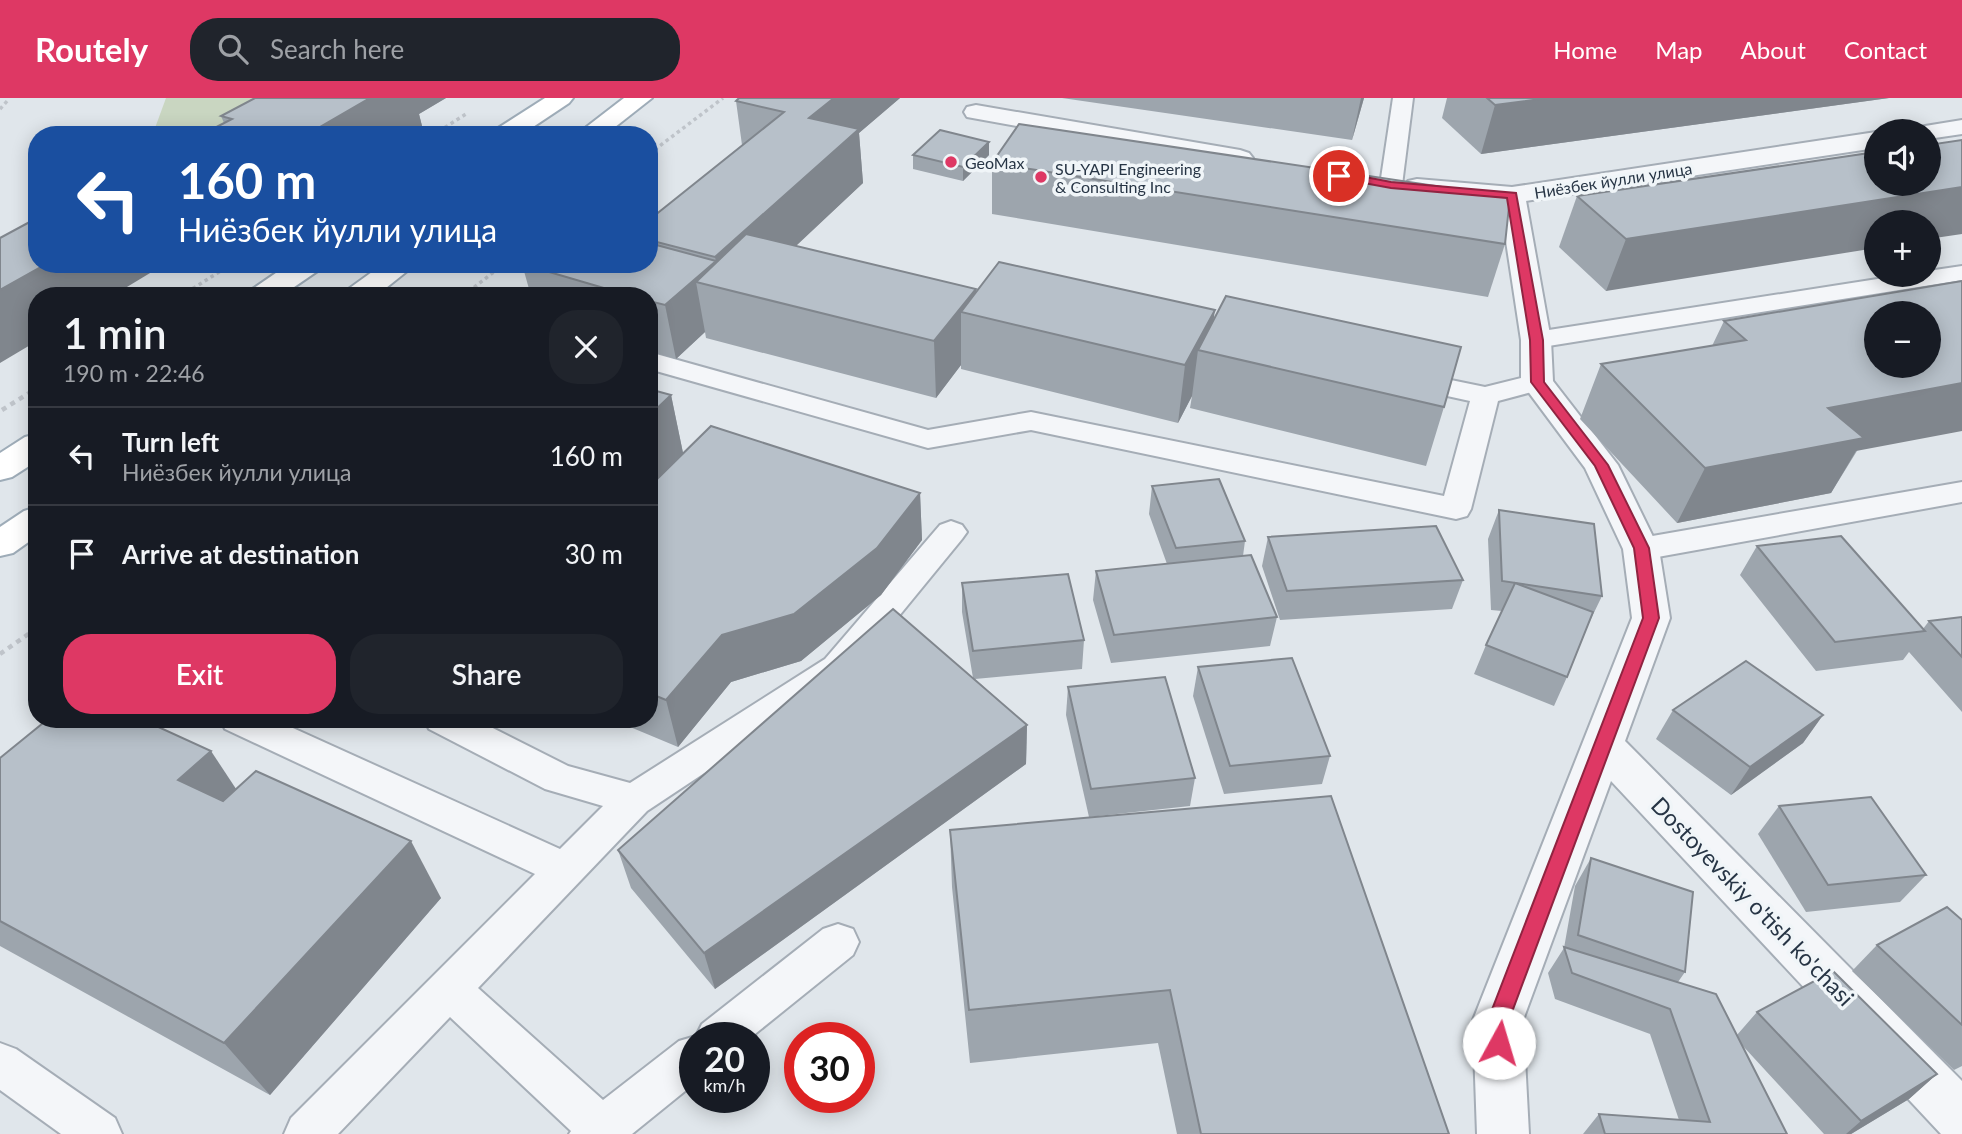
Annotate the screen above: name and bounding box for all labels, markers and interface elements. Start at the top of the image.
search box [190,18,680,81]
text: Routely [35,29,148,69]
icon: search [214,30,252,68]
text: Search here [270,33,404,65]
text: Home [1553,35,1617,64]
text: Map [1655,35,1703,64]
text: About [1741,35,1806,64]
text: Contact [1844,35,1927,64]
map controls [1864,119,1941,378]
button: sound [1864,119,1941,196]
pin [1309,146,1369,206]
text: 160 m [178,151,316,209]
place label: GeoMax [965,153,1024,172]
icon: left [63,154,154,245]
marker: GeoMax [943,154,959,170]
icon: arrive [1320,157,1358,195]
street label: Ниёзбек йулли улица [1533,158,1693,202]
place label: SU-YAPI Engineering & Consulting Inc [1055,159,1201,196]
marker: SU-YAPI Engineering & Consulting Inc [1033,169,1049,185]
text: Ниёзбек йулли улица [178,210,497,249]
button: + [1864,210,1941,287]
button: − [1864,301,1941,378]
text: 1 min [63,308,167,358]
button: close [549,310,623,384]
text: 190 m · 22:46 [63,359,205,387]
text: Turn left [122,426,219,458]
icon: left [63,437,101,475]
text: 160 m [550,440,623,472]
text: Ниёзбек йулли улица [122,458,351,486]
icon: arrive [63,535,101,573]
text: Arrive at destination [122,538,359,570]
text: 30 m [565,538,623,570]
button: Exit [63,634,336,714]
button: Share [350,634,623,714]
street label: Dostoyevskiy o'tish ko'chasi [1646,791,1860,1011]
position arrow [1462,1006,1536,1080]
speed limit sign: 30 [784,1022,875,1113]
text: 20 [704,1037,745,1079]
text: km/h [703,1074,746,1096]

